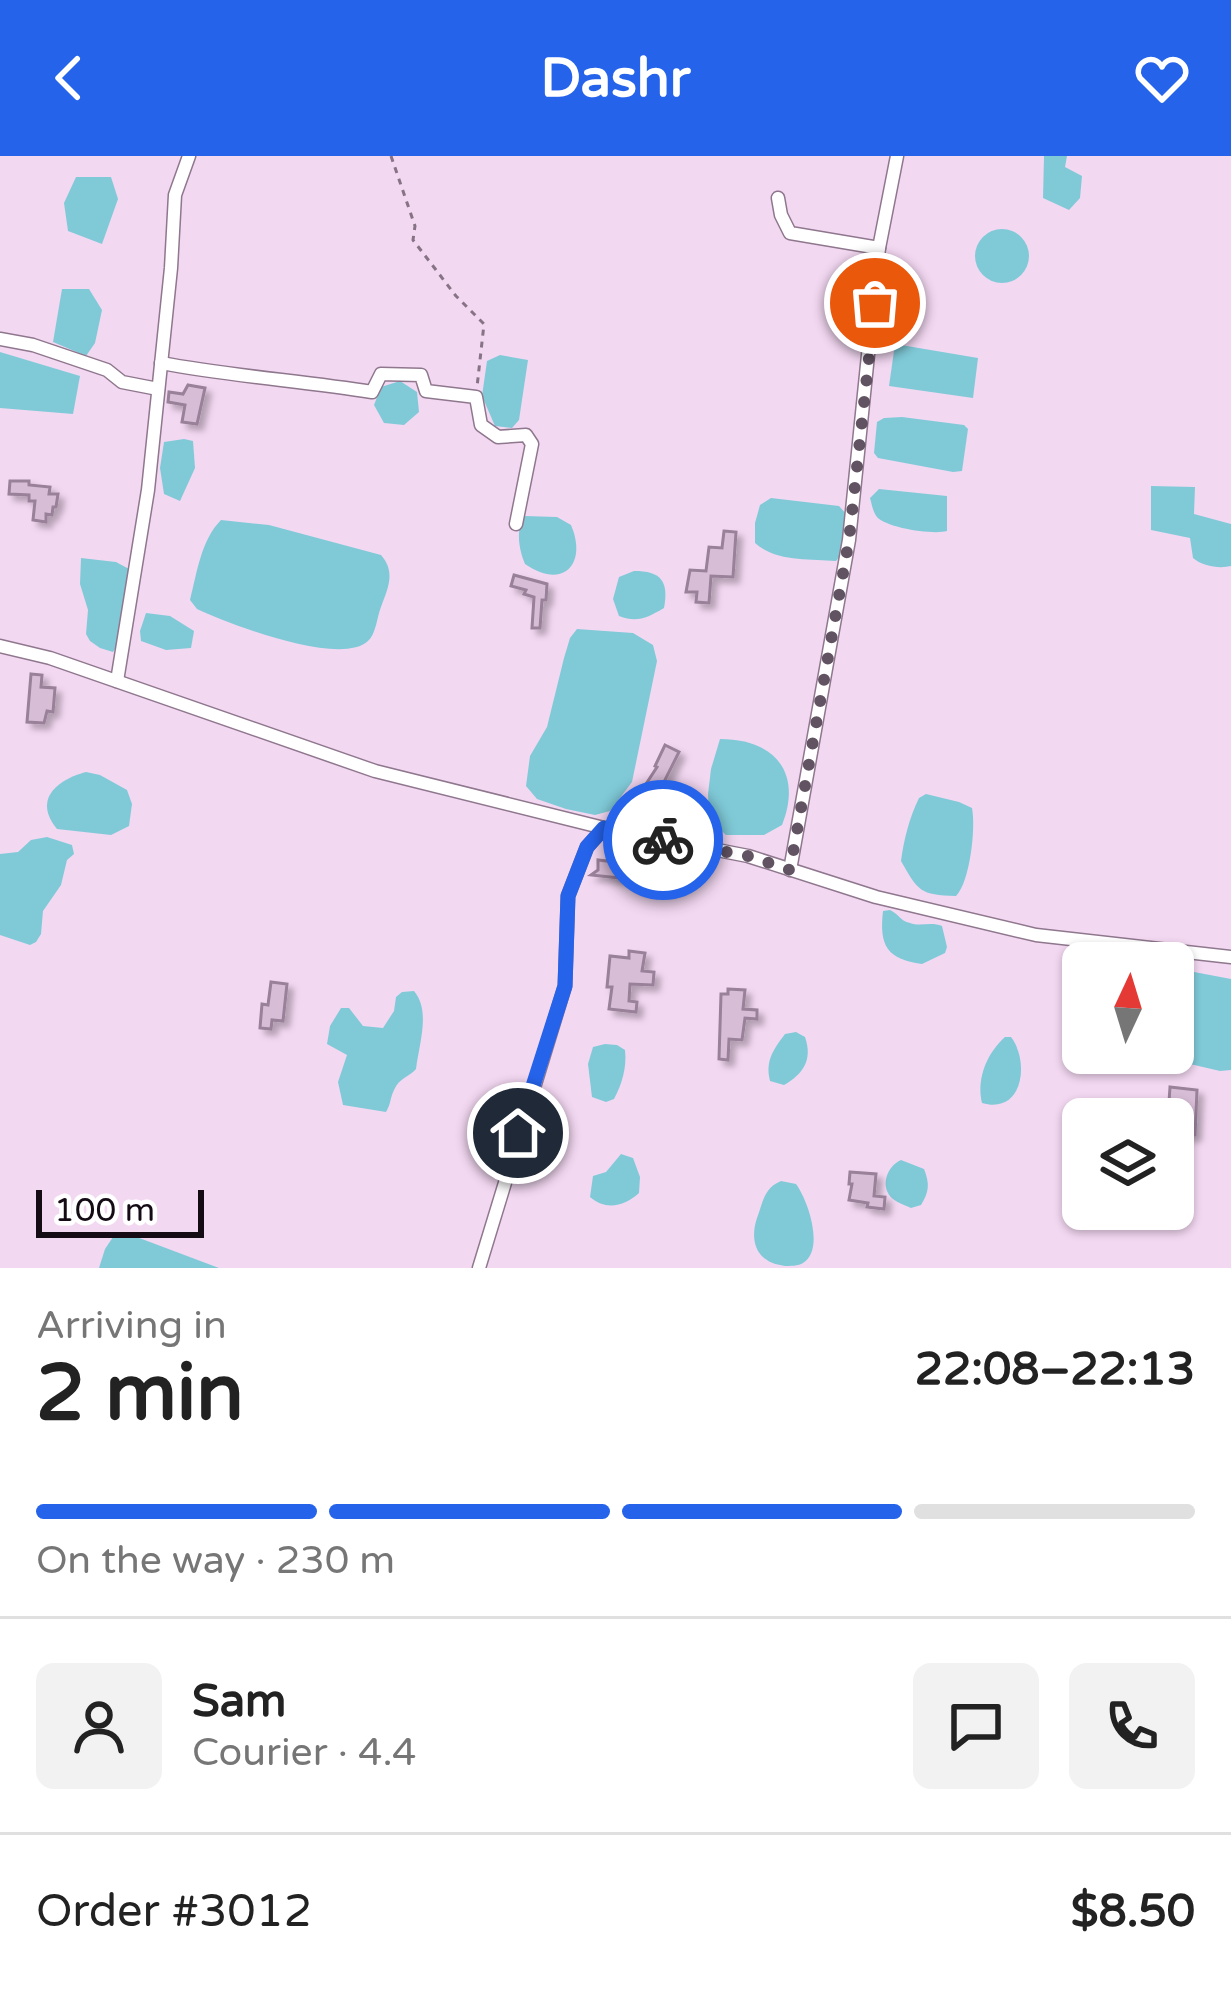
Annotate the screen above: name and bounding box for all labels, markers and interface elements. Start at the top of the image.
icon: back [36,45,102,111]
icon: heart [1129,45,1195,111]
text: Dashr [541,46,690,111]
pin [824,252,926,354]
icon: bag [842,270,908,336]
courier [603,780,723,900]
icon: bike [630,807,696,873]
north arrow [1062,942,1194,1074]
map controls [1062,942,1194,1230]
pin [467,1082,569,1184]
button: layers [1062,1098,1194,1230]
icon: home [485,1100,551,1166]
scale bar [36,1184,204,1237]
text: 100 m [54,1191,155,1230]
text: Arriving in [36,1302,227,1349]
text: 22:08–22:13 [915,1343,1195,1397]
text: 2 min [36,1347,244,1441]
text: On the way · 230 m [36,1537,395,1584]
button: person [36,1663,162,1789]
button: chat [913,1663,1039,1789]
button: phone [1069,1663,1195,1789]
text: Sam [192,1675,286,1729]
text: Courier · 4.4 [192,1729,416,1776]
text: Order #3012 [36,1885,312,1939]
text: $8.50 [1071,1885,1195,1939]

